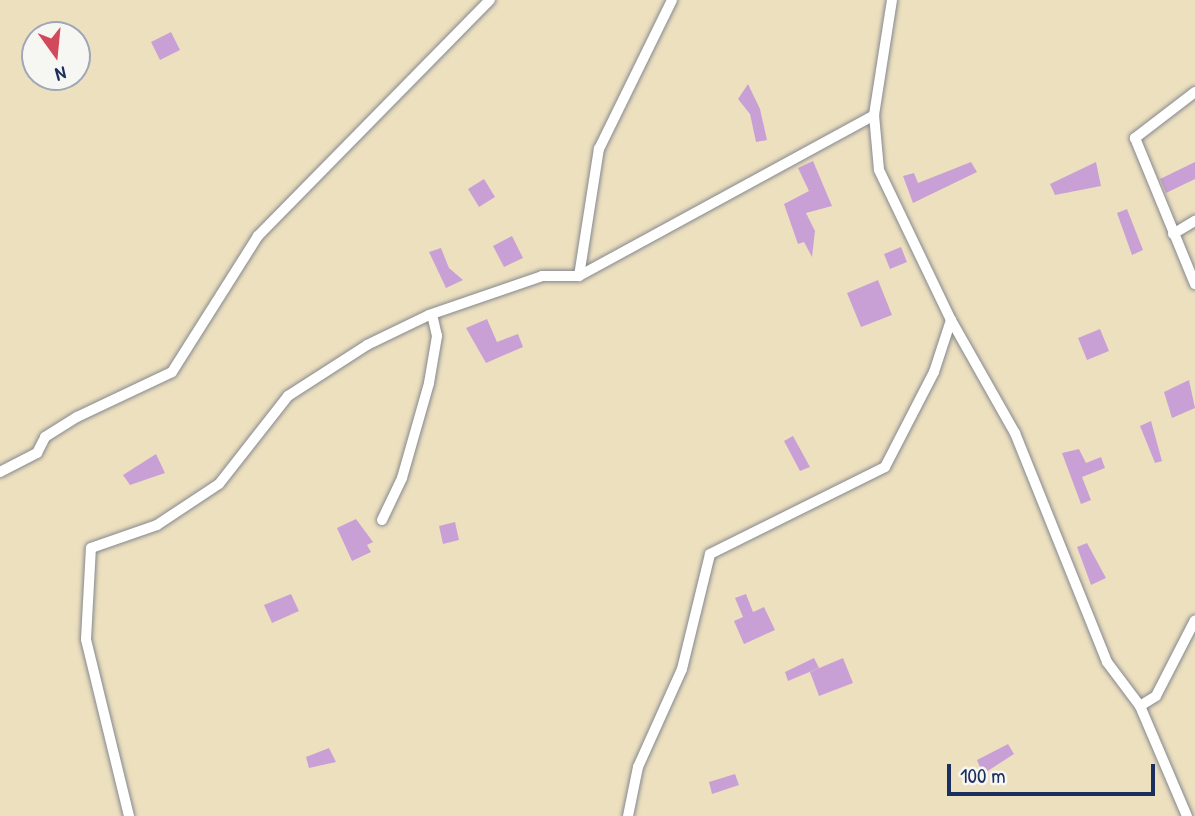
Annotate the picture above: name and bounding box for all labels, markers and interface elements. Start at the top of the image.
north arrow [21,21,91,91]
text: N [53,60,69,88]
scale bar [950,750,1158,794]
text: 100 m [960,761,1006,790]

